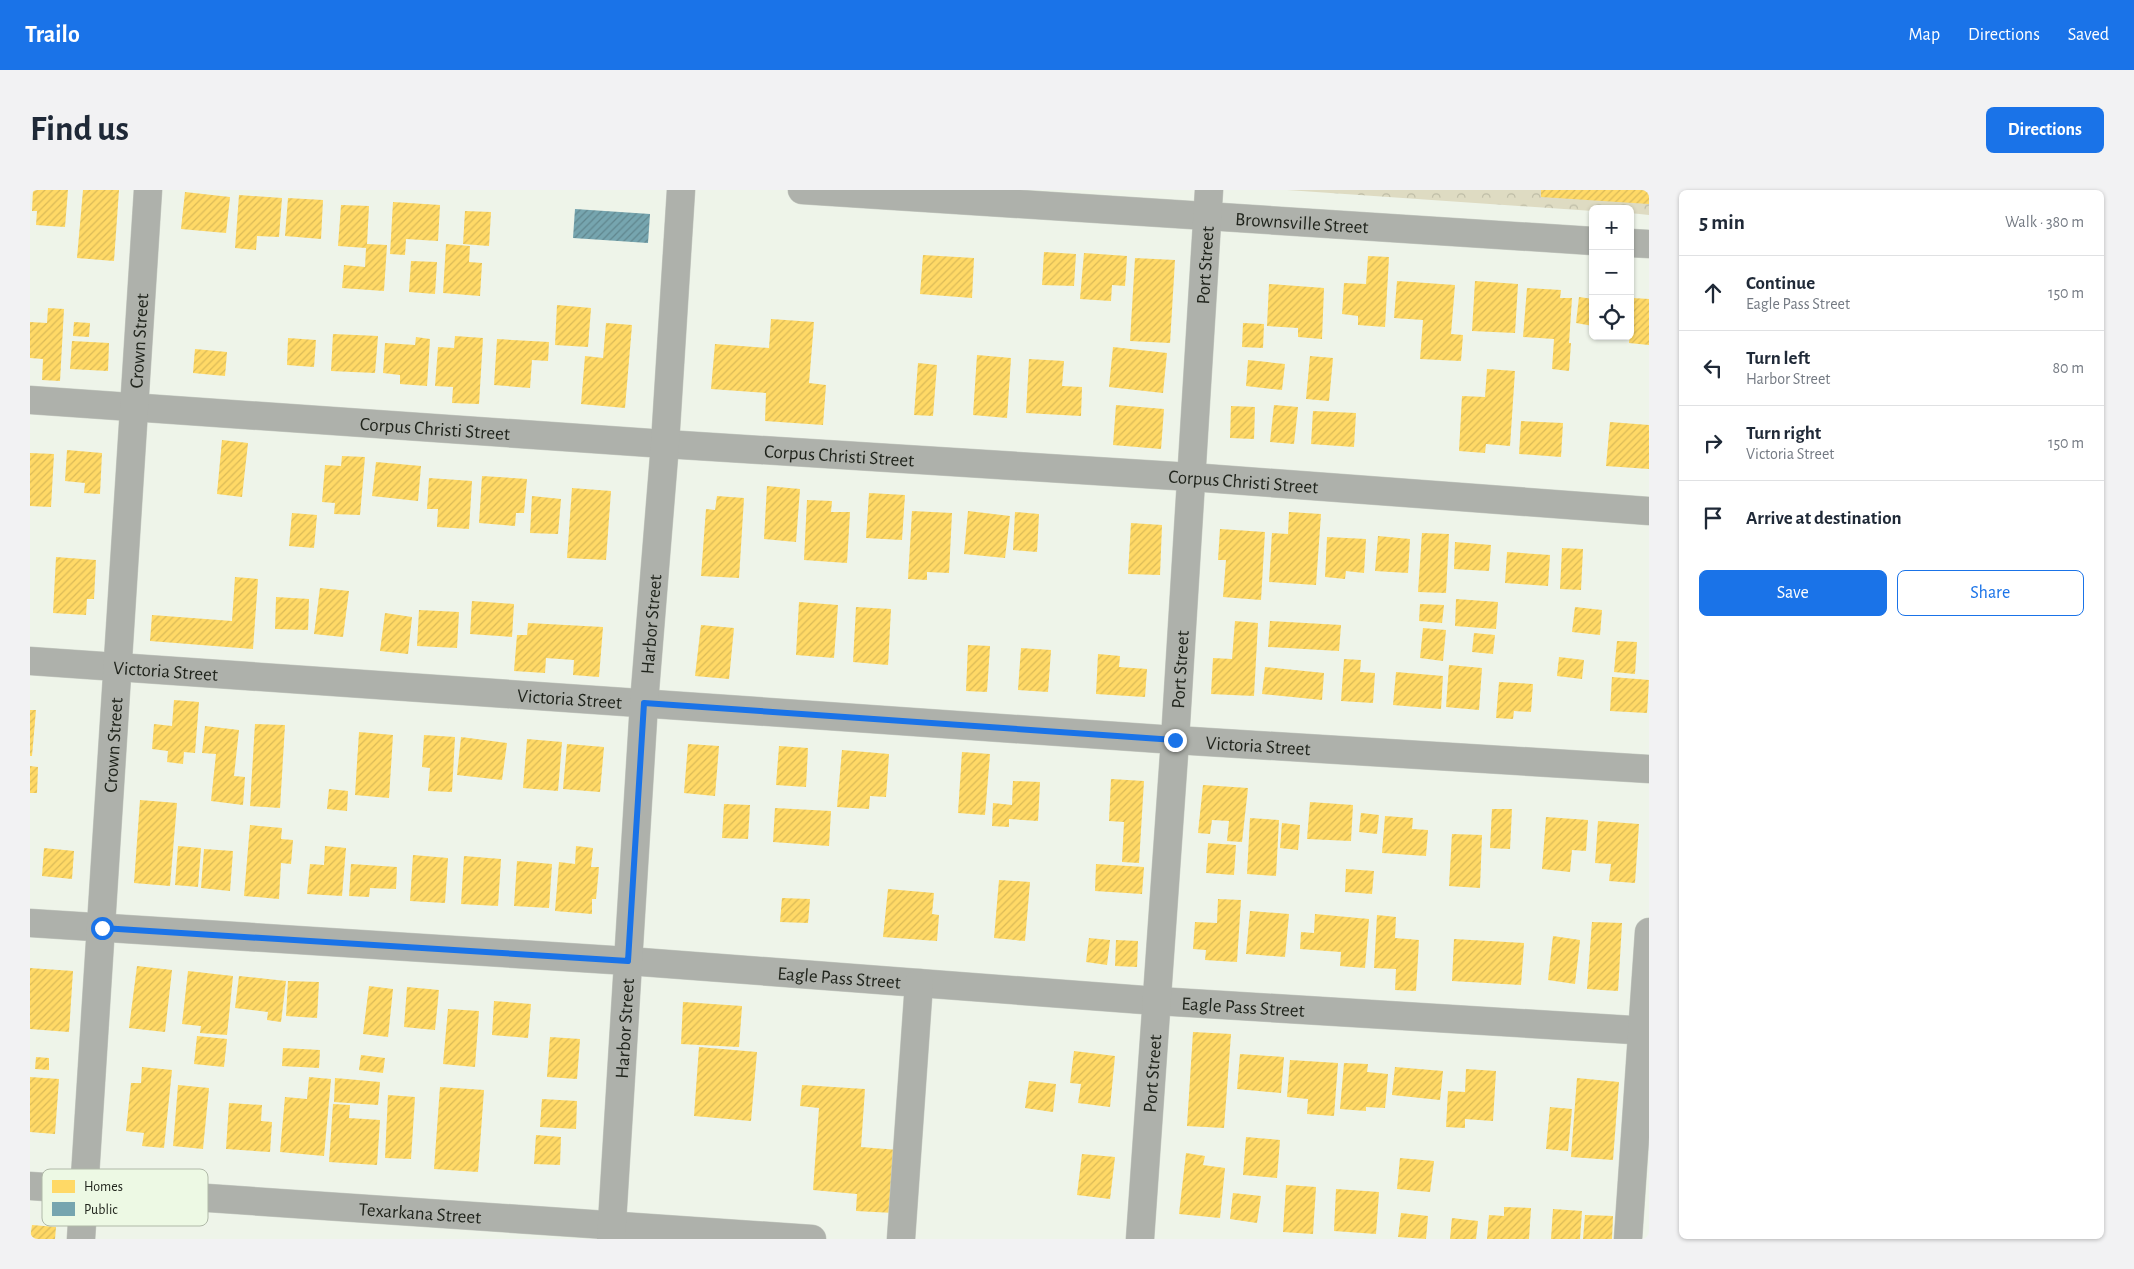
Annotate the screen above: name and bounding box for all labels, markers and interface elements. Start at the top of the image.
text: Trailo [25,23,80,47]
text: Map [1909,26,1940,44]
text: Directions [1968,26,2040,44]
text: Saved [2068,26,2109,44]
button: Directions [1986,107,2104,153]
text: Find us [30,112,129,147]
map controls [1589,205,1634,340]
button: + [1589,205,1634,250]
street label: Brownsville Street [1235,210,1369,238]
text: 5 min [1699,212,1745,233]
text: Walk · 380 m [2005,214,2084,230]
street label: Port Street [1194,226,1218,305]
button: − [1589,250,1634,295]
text: Continue [1746,274,1815,293]
icon: ahead [1699,279,1727,307]
text: 150 m [2048,285,2084,301]
street label: Crown Street [127,293,152,389]
button: locate [1589,295,1634,340]
text: Eagle Pass Street [1746,296,1850,312]
text: Turn left [1746,349,1810,368]
icon: left [1699,354,1727,382]
text: 80 m [2053,360,2084,376]
text: Harbor Street [1746,371,1830,387]
street label: Corpus Christi Street [359,415,511,444]
text: Turn right [1746,424,1821,443]
icon: right [1699,429,1727,457]
text: 150 m [2048,435,2084,451]
street label: Corpus Christi Street [763,442,915,471]
text: Victoria Street [1746,446,1834,462]
street label: Corpus Christi Street [1168,468,1319,497]
icon: arrive [1699,504,1727,532]
text: Arrive at destination [1746,509,1902,528]
button: Save [1699,570,1887,616]
button: Share [1897,570,2084,616]
street label: Harbor Street [638,574,665,675]
street label: Port Street [1169,630,1193,709]
street label: Victoria Street [113,659,219,685]
street label: Victoria Street [517,687,623,713]
street label: Crown Street [102,697,127,793]
route end [1164,729,1187,752]
street label: Victoria Street [1205,734,1311,759]
route start [91,917,114,940]
street label: Eagle Pass Street [777,964,901,993]
street label: Harbor Street [613,978,638,1079]
street label: Eagle Pass Street [1181,995,1305,1021]
street label: Port Street [1141,1034,1165,1113]
legend [42,1169,208,1226]
text: Homes [84,1180,123,1194]
street label: Texarkana Street [358,1200,482,1228]
text: Public [84,1203,118,1217]

